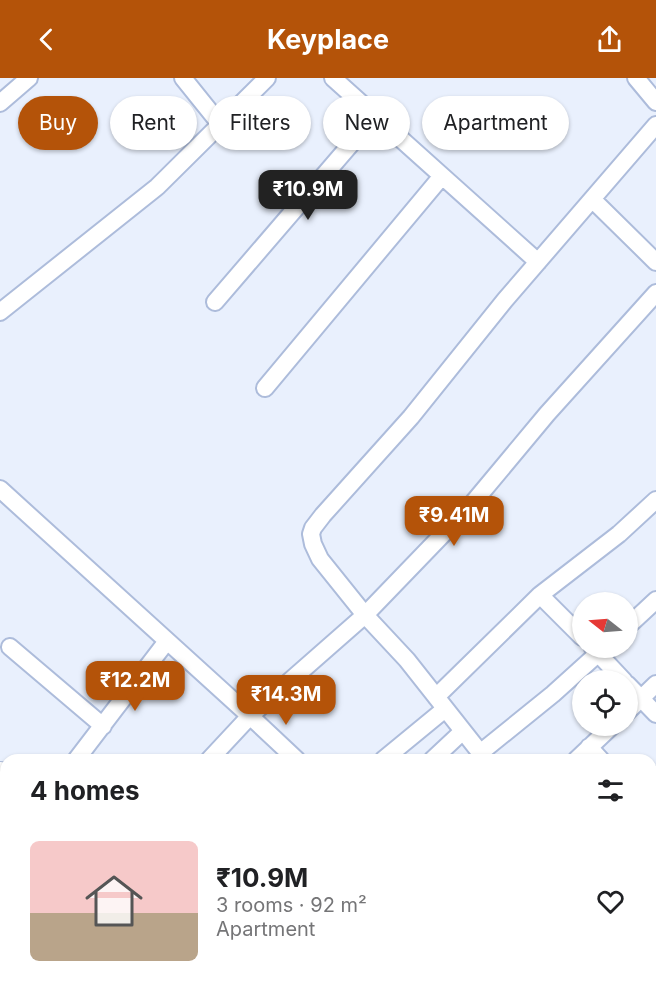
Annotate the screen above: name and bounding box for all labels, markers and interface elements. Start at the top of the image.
icon: back [30,23,63,56]
text: Keyplace [267,23,389,56]
icon: share [593,23,626,56]
chip: Buy [18,96,98,150]
chip: Rent [110,96,197,150]
chip: Filters [209,96,311,150]
chip: New [323,96,410,150]
chip: Apartment [422,96,569,150]
pin: ₹10.9M [259,170,357,221]
text: ₹10.9M [273,177,344,201]
pin: ₹9.41M [405,496,503,547]
text: ₹9.41M [419,503,489,527]
north arrow [572,592,638,658]
map controls [572,592,638,736]
pin: ₹12.2M [86,661,184,712]
text: ₹12.2M [100,668,170,692]
button: locate [572,670,638,736]
pin: ₹14.3M [237,675,335,726]
text: ₹14.3M [251,682,321,706]
icon: filters [594,774,627,807]
text: 4 homes [30,775,140,806]
text: ₹10.9M [216,862,308,893]
icon: home [78,865,150,937]
icon: heart [594,885,627,918]
text: 3 rooms · 92 m² [216,893,367,917]
text: Apartment [216,917,315,941]

